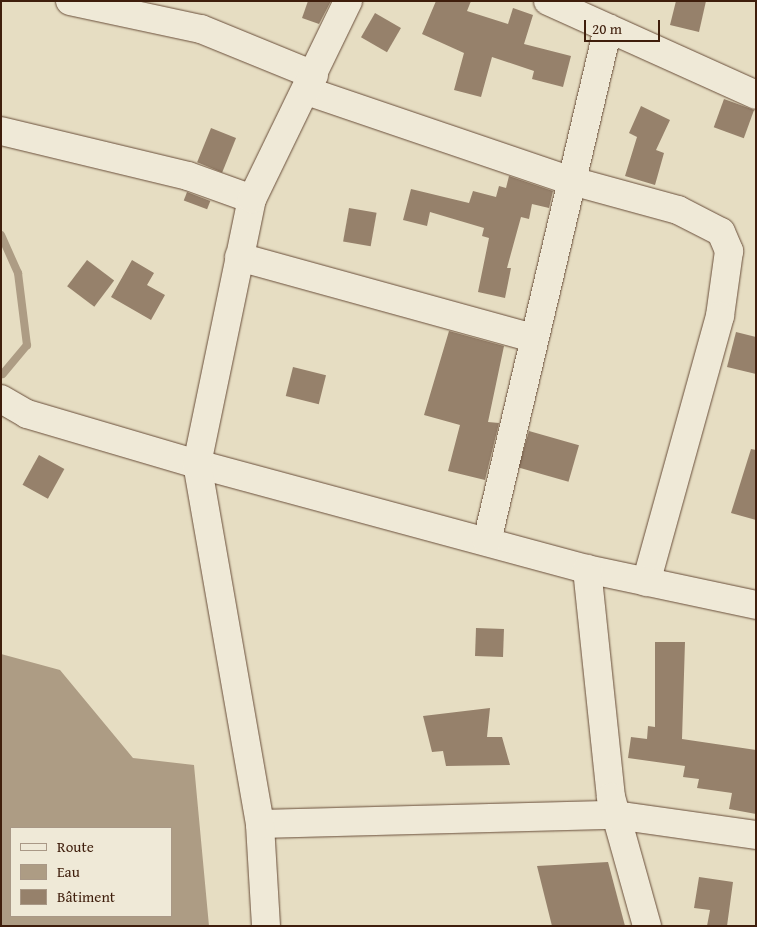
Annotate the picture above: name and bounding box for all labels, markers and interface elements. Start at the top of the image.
scale bar [587,10,663,42]
text: 20 m [592,18,622,39]
legend [10,827,172,917]
text: Route [57,836,94,857]
text: Eau [57,861,80,882]
text: Bâtiment [57,886,115,907]

